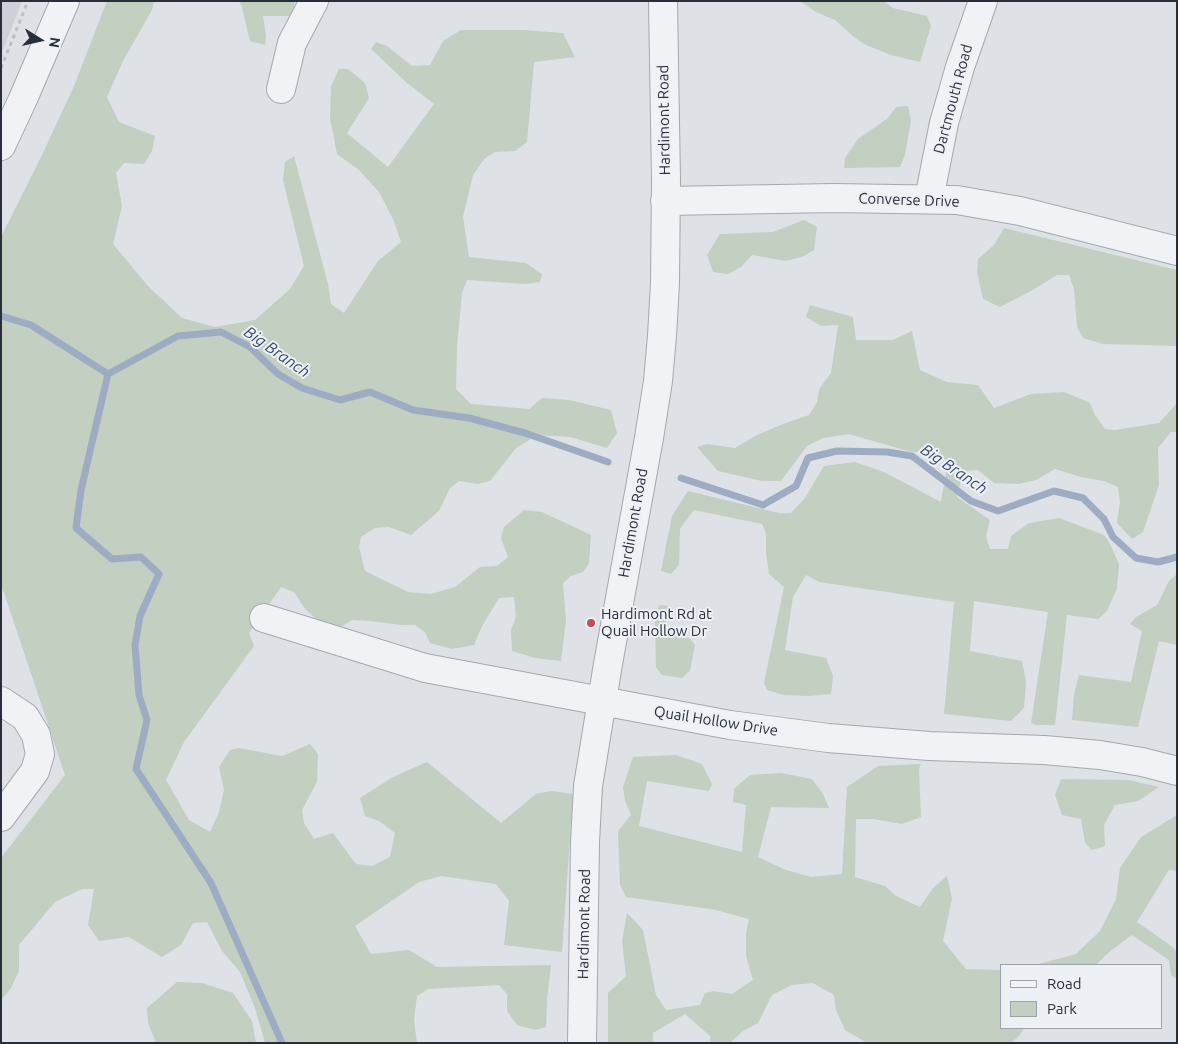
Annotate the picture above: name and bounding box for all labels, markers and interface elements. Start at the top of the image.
north arrow [15,15,65,65]
text: N [46,36,64,49]
street label: Dartmouth Road [930,42,976,156]
street label: Hardimont Road [654,65,674,175]
street label: Converse Drive [858,189,960,211]
water label: Big Branch [240,322,314,382]
water label: Big Branch [917,440,991,498]
street label: Hardimont Road [615,467,651,579]
place label: Hardimont Rd at Quail Hollow Dr [601,605,712,640]
marker: Hardimont Rd at Quail Hollow Dr [585,617,597,629]
street label: Quail Hollow Drive [653,702,779,740]
street label: Hardimont Road [574,869,594,979]
legend [1000,964,1163,1029]
text: Road [1047,975,1082,992]
text: Park [1047,1000,1077,1017]

